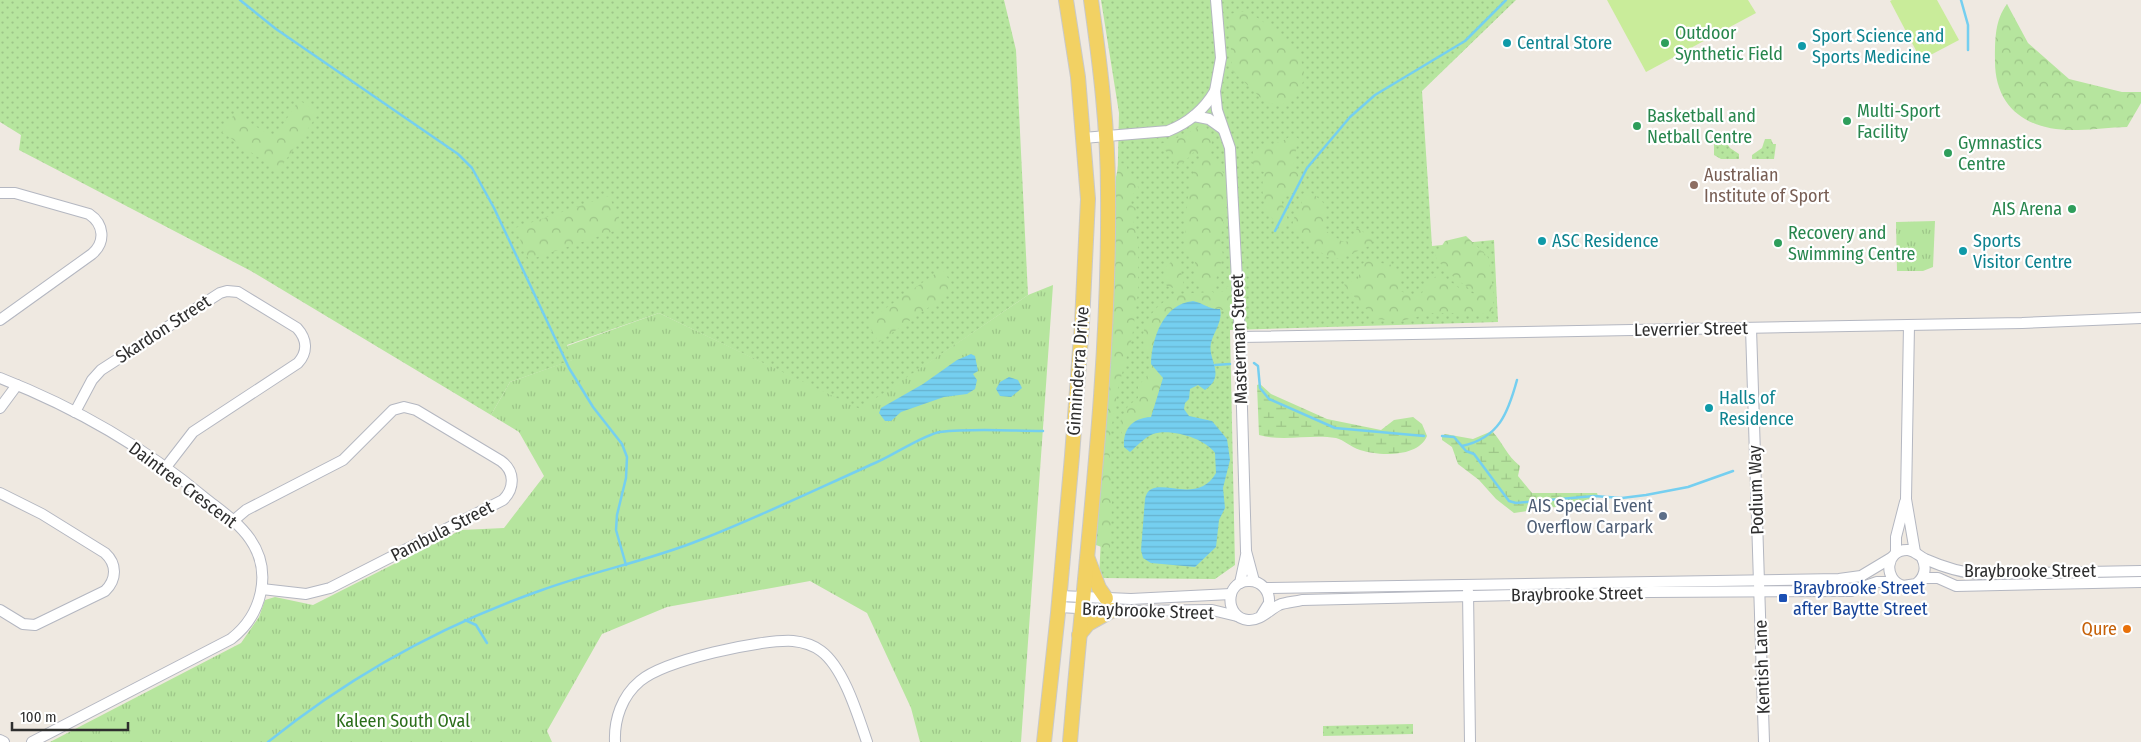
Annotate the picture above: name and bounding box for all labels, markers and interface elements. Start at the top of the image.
place label: Outdoor Synthetic Field [1675,22,1783,65]
place label: Sport Science and Sports Medicine [1812,25,1944,68]
place label: Central Store [1517,32,1612,54]
marker: Central Store [1501,37,1513,49]
marker: Outdoor Synthetic Field [1659,37,1671,49]
marker: Sport Science and Sports Medicine [1796,40,1808,52]
place label: Multi-Sport Facility [1857,100,1941,143]
place label: Basketball and Netball Centre [1647,105,1756,148]
marker: Multi-Sport Facility [1841,115,1853,127]
marker: Basketball and Netball Centre [1631,120,1643,132]
place label: Gymnastics Centre [1958,132,2042,175]
marker: Gymnastics Centre [1942,147,1954,159]
place label: Australian Institute of Sport [1704,164,1830,207]
marker: Australian Institute of Sport [1688,179,1700,191]
place label: AIS Arena [1992,198,2062,220]
marker: AIS Arena [2066,203,2078,215]
place label: Recovery and Swimming Centre [1788,222,1915,265]
place label: ASC Residence [1552,230,1659,252]
place label: Sports Visitor Centre [1973,230,2072,273]
marker: ASC Residence [1536,235,1548,247]
marker: Recovery and Swimming Centre [1772,237,1784,249]
marker: Sports Visitor Centre [1957,245,1969,257]
street label: Masterman Street [1226,273,1252,405]
street label: Skardon Street [111,290,215,368]
street label: Ginninderra Drive [1063,306,1093,436]
street label: Leverrier Street [1634,317,1748,341]
place label: Halls of Residence [1719,387,1794,430]
marker: Halls of Residence [1703,402,1715,414]
street label: Daintree Crescent [125,437,241,533]
street label: Podium Way [1743,445,1769,535]
place label: AIS Special Event Overflow Carpark [1526,495,1654,538]
street label: Pambula Street [387,496,497,566]
marker: AIS Special Event Overflow Carpark [1657,510,1669,522]
street label: Braybrooke Street [1964,560,2096,582]
place label: Braybrooke Street after Baytte Street [1793,577,1928,620]
street label: Braybrooke Street [1511,582,1643,606]
marker: Braybrooke Street after Baytte Street [1777,592,1789,604]
street label: Braybrooke Street [1082,598,1214,624]
place label: Qure [2082,618,2117,640]
street label: Kentish Lane [1749,619,1775,715]
marker: Qure [2121,623,2133,635]
scale bar [12,700,129,732]
text: 100 m [20,708,57,726]
park label: Kaleen South Oval [336,710,470,732]

